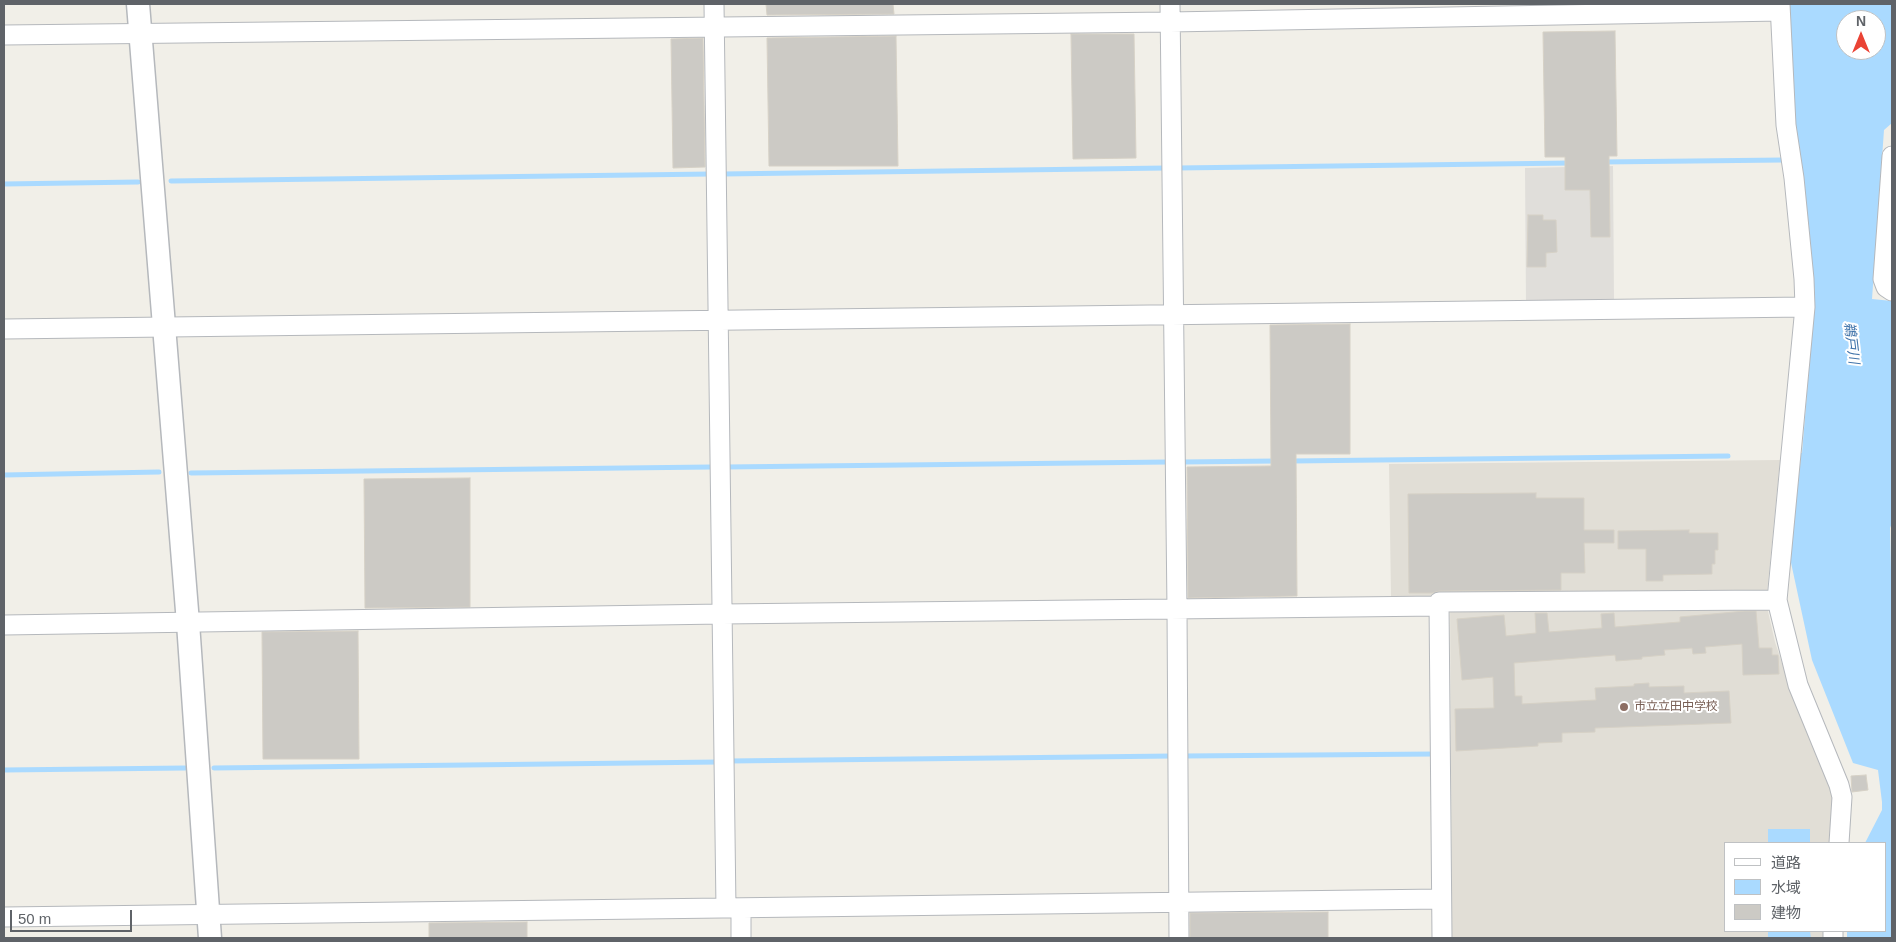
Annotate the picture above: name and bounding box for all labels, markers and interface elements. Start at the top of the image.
north arrow [1836,10,1886,60]
text: N [1856,13,1866,29]
water label: 鵜戸川 [1840,321,1862,365]
place label: 市立立田中学校 [1634,700,1718,714]
marker: 市立立田中学校 [1618,701,1630,713]
legend [1724,842,1886,932]
text: 道路 [1771,854,1801,871]
text: 水域 [1771,879,1801,896]
scale bar [12,900,135,932]
text: 建物 [1771,904,1801,921]
text: 50 m [18,910,51,927]

